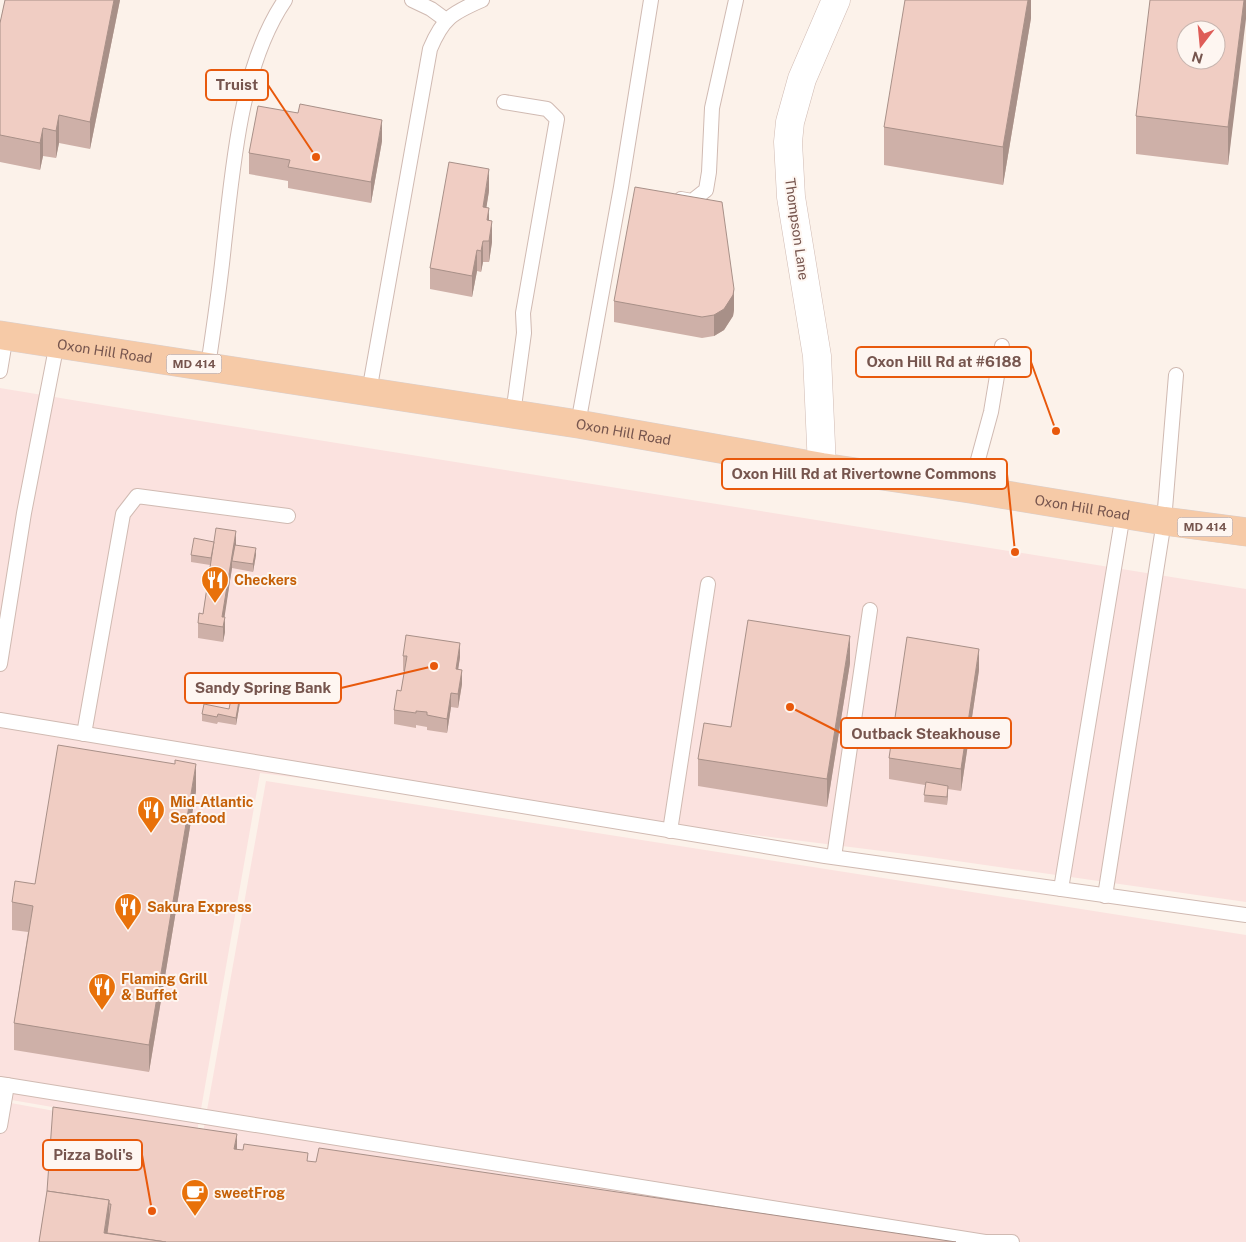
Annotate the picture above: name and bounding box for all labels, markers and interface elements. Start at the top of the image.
north arrow [1176,20,1226,70]
text: N [1190,48,1205,67]
callout: Truist [206,70,268,100]
text: Truist [216,76,258,93]
street label: Thompson Lane [782,177,812,281]
street label: Oxon Hill Road [56,336,154,366]
callout: Oxon Hill Rd at #6188 [856,347,1031,377]
text: Oxon Hill Rd at #6188 [867,353,1022,370]
road number: MD 414 [166,354,222,374]
street label: Oxon Hill Road [575,416,672,448]
callout: Oxon Hill Rd at Rivertowne Commons [722,459,1007,489]
text: Oxon Hill Rd at Rivertowne Commons [732,465,997,482]
street label: Oxon Hill Road [1033,492,1131,523]
road number: MD 414 [1178,518,1232,536]
restaurant icon: Checkers [200,565,230,604]
place label: Checkers [234,572,297,588]
callout: Sandy Spring Bank [185,673,341,703]
text: Sandy Spring Bank [195,679,331,696]
callout: Outback Steakhouse [841,718,1011,748]
text: Outback Steakhouse [851,725,1001,742]
place label: Mid-Atlantic Seafood [170,794,254,826]
restaurant icon: Mid-Atlantic Seafood [136,795,166,834]
restaurant icon: Sakura Express [113,892,143,931]
place label: Sakura Express [147,899,252,915]
place label: Flaming Grill & Buffet [121,971,208,1003]
restaurant icon: Flaming Grill & Buffet [87,972,117,1011]
callout: Pizza Boli's [43,1140,142,1170]
text: Pizza Boli's [53,1146,133,1163]
cafe icon: sweetFrog [180,1178,210,1217]
place label: sweetFrog [214,1185,285,1201]

